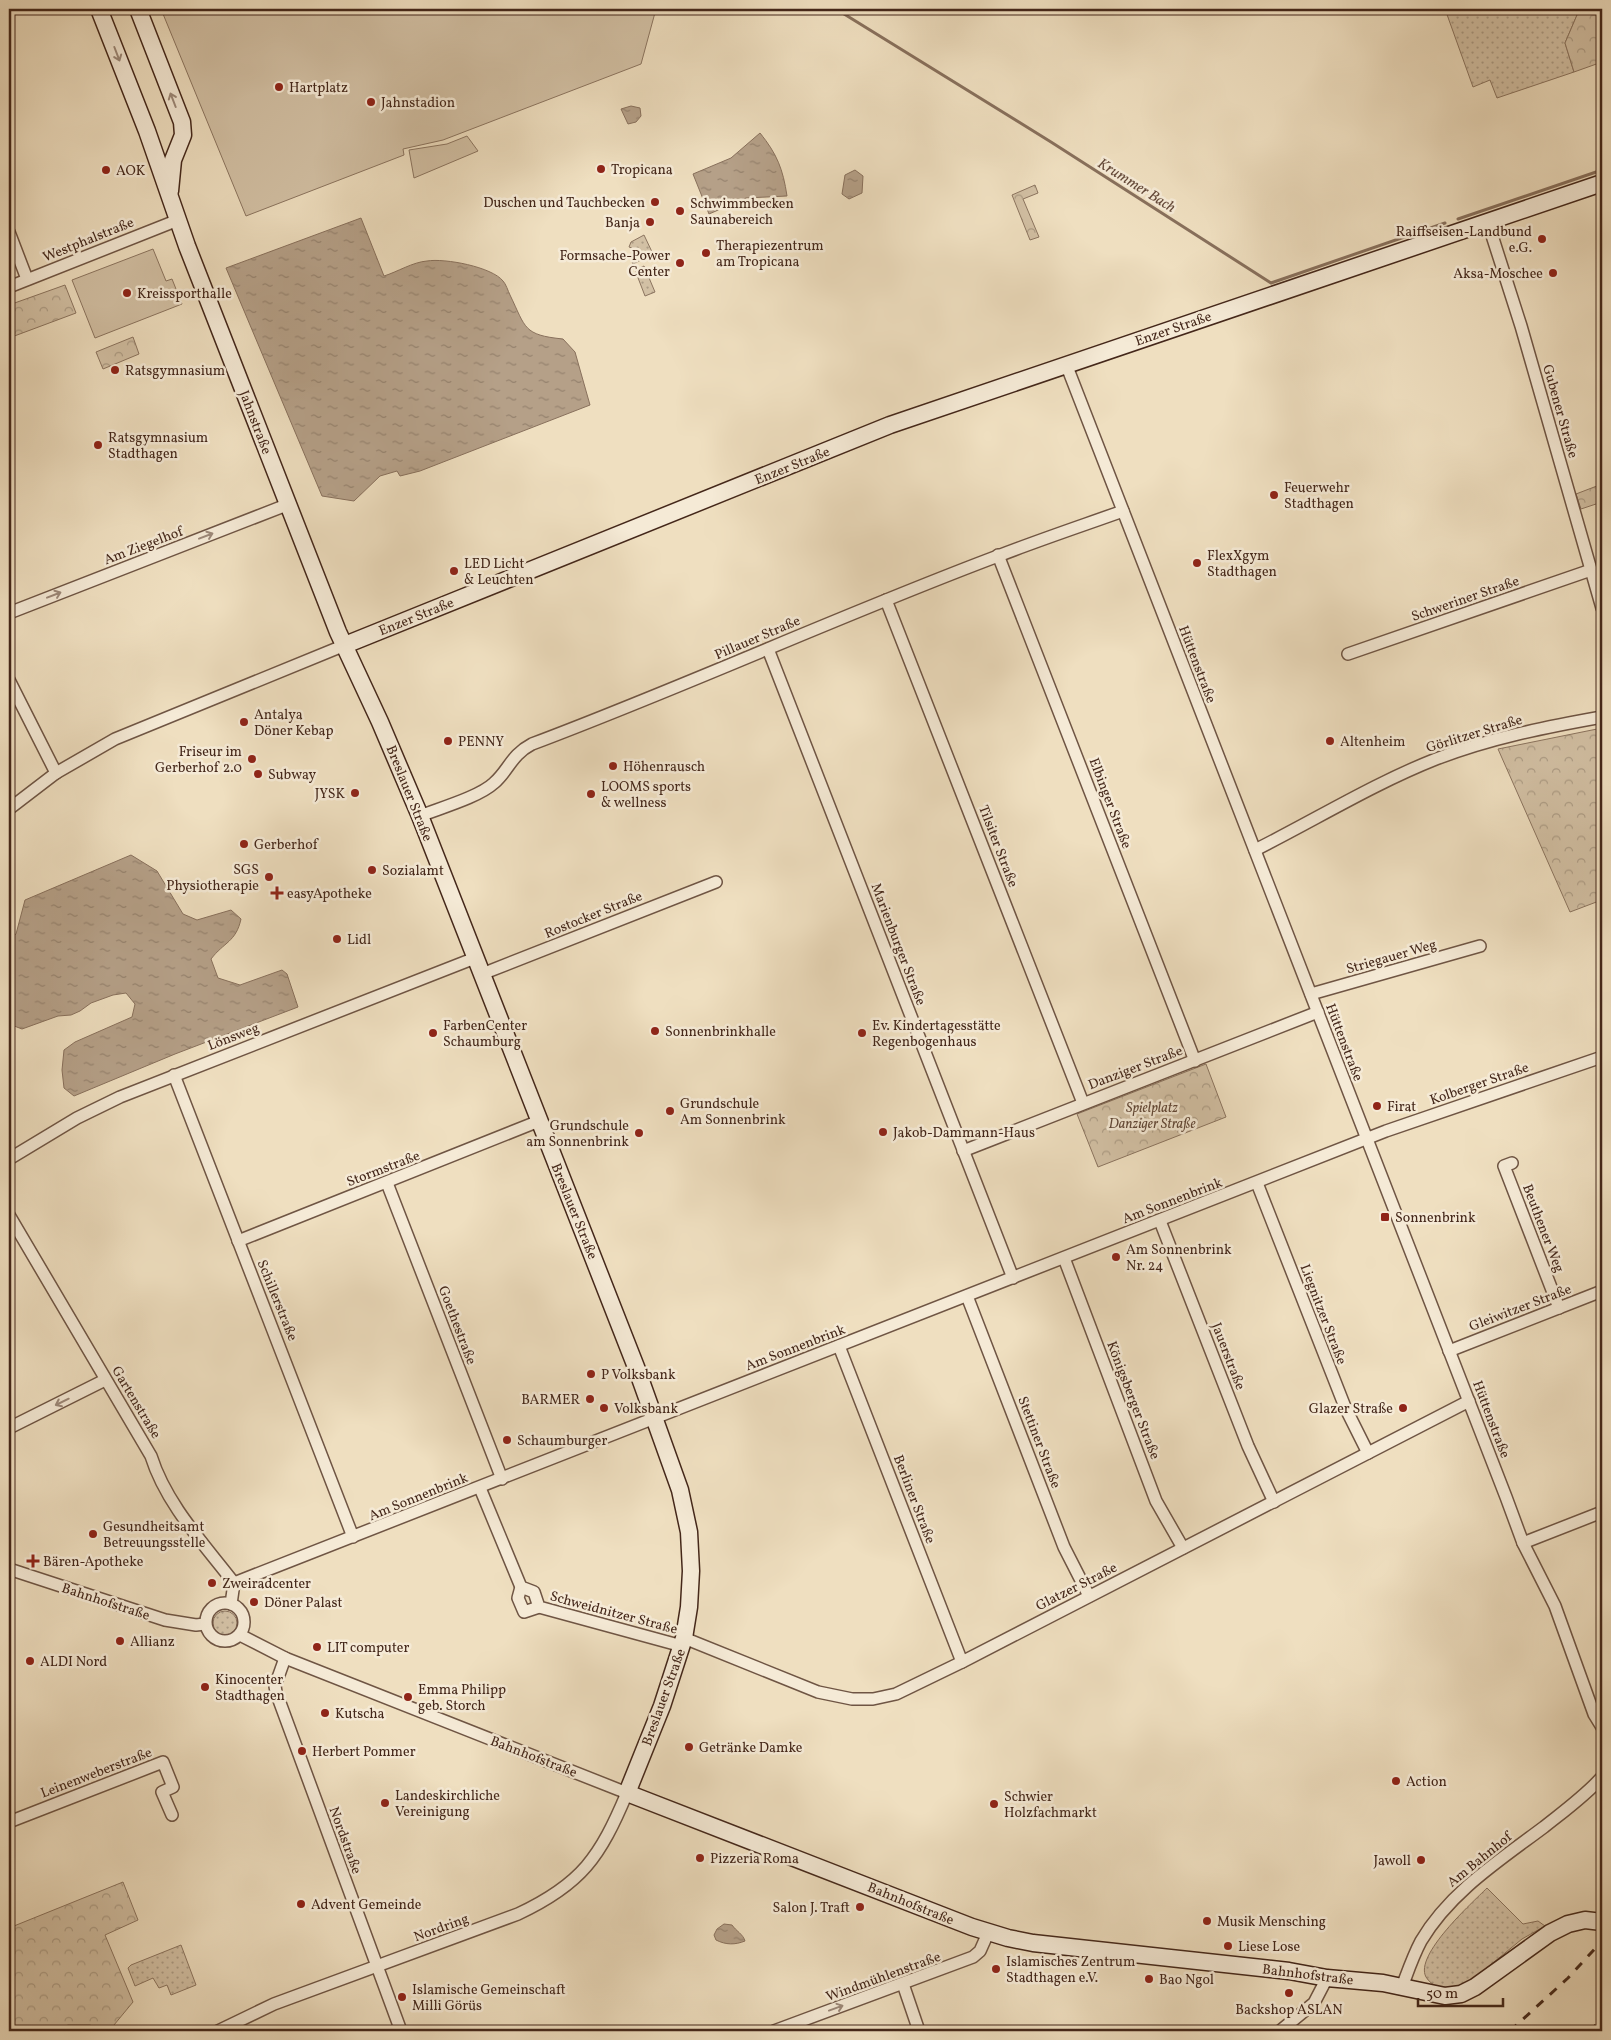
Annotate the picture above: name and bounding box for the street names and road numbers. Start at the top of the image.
street label: Westphalstraße [40,213,137,267]
street label: Enzer Straße [1133,307,1215,351]
street label: Gubener Straße [1537,362,1582,461]
street label: Jahnstraße [234,388,276,458]
street label: Enzer Straße [752,443,833,490]
street label: Am Ziegelhof [101,522,187,570]
street label: Schweriner Straße [1409,572,1522,627]
street label: Enzer Straße [376,594,457,641]
street label: Pillauer Straße [712,612,804,665]
street label: Hüttenstraße [1173,623,1220,706]
street label: Görlitzer Straße [1424,711,1525,758]
street label: Breslauer Straße [381,743,437,845]
street label: Elbinger Straße [1084,755,1136,852]
street label: Tilsiter Straße [973,803,1022,891]
street label: Marienburger Straße [866,881,930,1009]
street label: Rostocker Straße [542,887,646,944]
street label: Striegauer Weg [1344,935,1439,979]
street label: Hüttenstraße [1320,1001,1367,1084]
street label: Lönsweg [205,1019,262,1056]
street label: Danziger Straße [1086,1042,1186,1095]
street label: Kolberger Straße [1427,1058,1532,1110]
street label: Stormstraße [344,1147,423,1192]
street label: Breslauer Straße [546,1161,602,1263]
street label: Am Sonnenbrink [1120,1173,1226,1229]
street label: Beuthener Weg [1517,1182,1568,1275]
street label: Schillerstraße [252,1257,302,1344]
street label: Liegnitzer Straße [1295,1262,1351,1368]
street label: Gleiwitzer Straße [1467,1280,1575,1337]
street label: Goethestraße [433,1283,480,1368]
street label: Am Sonnenbrink [743,1320,849,1376]
street label: Jauerstraße [1206,1320,1249,1393]
street label: Königsberger Straße [1101,1339,1164,1463]
street label: Gartenstraße [107,1363,165,1443]
street label: Hüttenstraße [1467,1378,1514,1461]
street label: Stettiner Straße [1012,1394,1065,1492]
street label: Berliner Straße [888,1452,939,1547]
street label: Am Sonnenbrink [366,1469,471,1526]
street label: Glatzer Straße [1033,1559,1121,1616]
street label: Bahnhofstraße [59,1579,152,1626]
street label: Schweidnitzer Straße [548,1587,680,1640]
street label: Breslauer Straße [638,1646,691,1749]
street label: Bahnhofstraße [487,1732,580,1783]
street label: Leinenweberstraße [38,1743,155,1803]
street label: Nordstraße [324,1804,366,1877]
street label: Am Bahnhof [1444,1827,1517,1892]
street label: Bahnhofstraße [864,1878,957,1931]
street label: Nordring [411,1910,472,1947]
street label: Windmühlenstraße [824,1948,944,2007]
street label: Bahnhofstraße [1261,1960,1355,1991]

